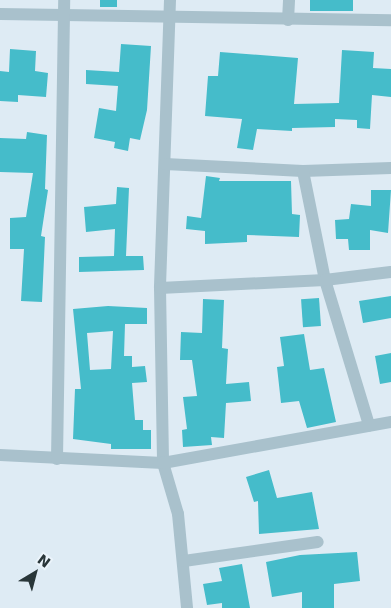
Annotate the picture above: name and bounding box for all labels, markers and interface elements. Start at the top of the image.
north arrow [10,548,60,598]
text: N [35,551,54,571]

